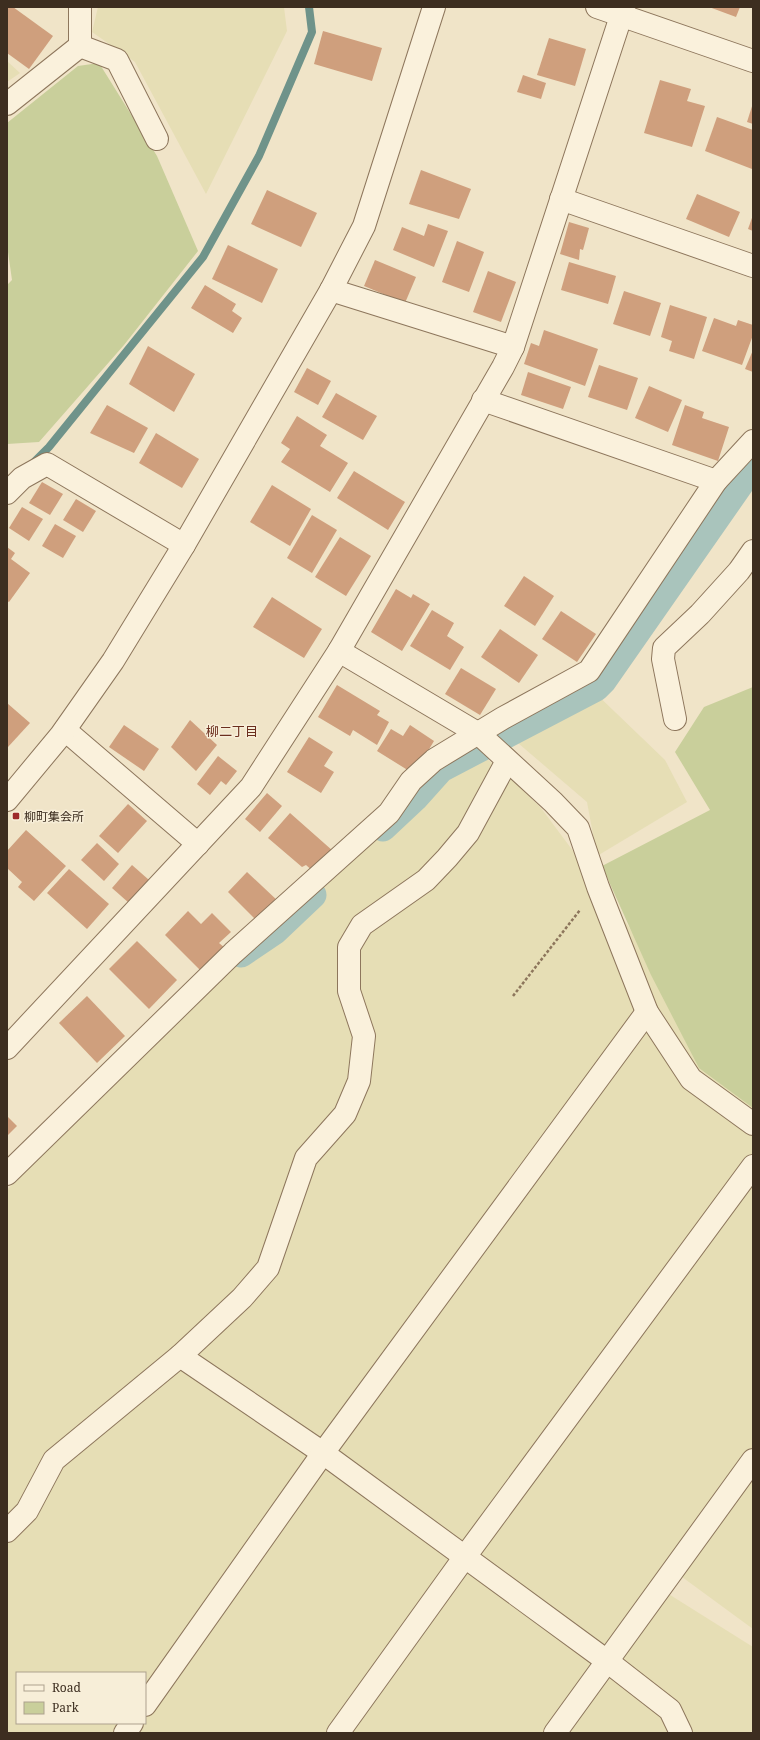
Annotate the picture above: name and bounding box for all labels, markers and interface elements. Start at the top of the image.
district label: 柳二丁目 [206,722,258,740]
place label: 柳町集会所 [24,808,84,825]
marker: 柳町集会所 [11,811,21,821]
legend [16,1672,146,1724]
text: Road [52,1679,82,1696]
text: Park [52,1699,80,1716]

